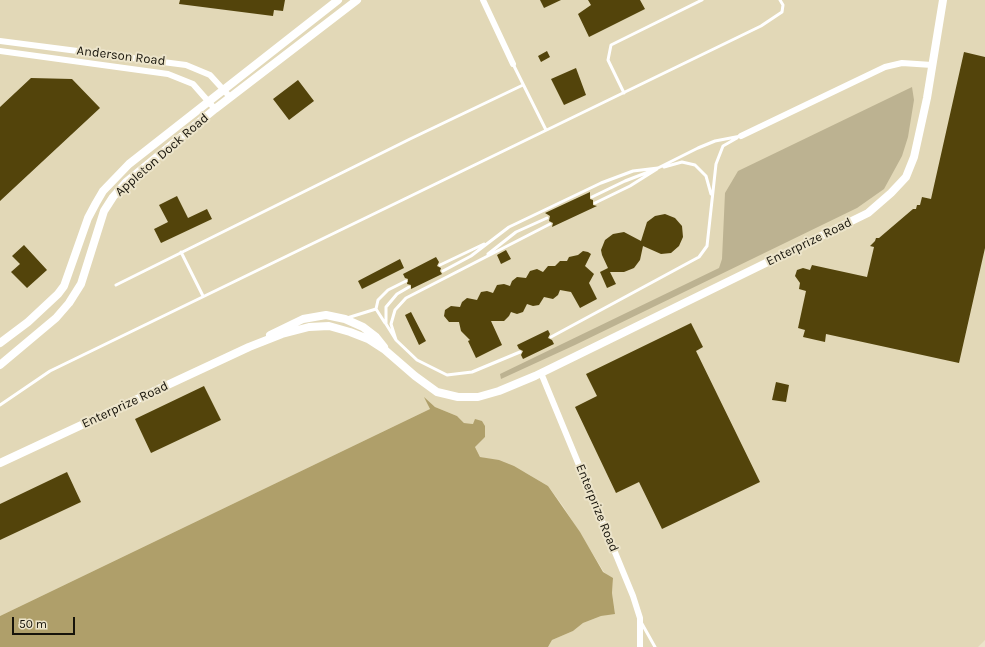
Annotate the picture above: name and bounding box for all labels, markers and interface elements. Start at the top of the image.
street label: Anderson Road [76,43,166,69]
street label: Appleton Dock Road [112,110,212,200]
street label: Enterprize Road [764,215,854,269]
street label: Enterprize Road [79,378,171,432]
street label: Enterprize Road [572,462,622,554]
scale bar [14,609,77,635]
text: 50 m [19,617,47,631]

